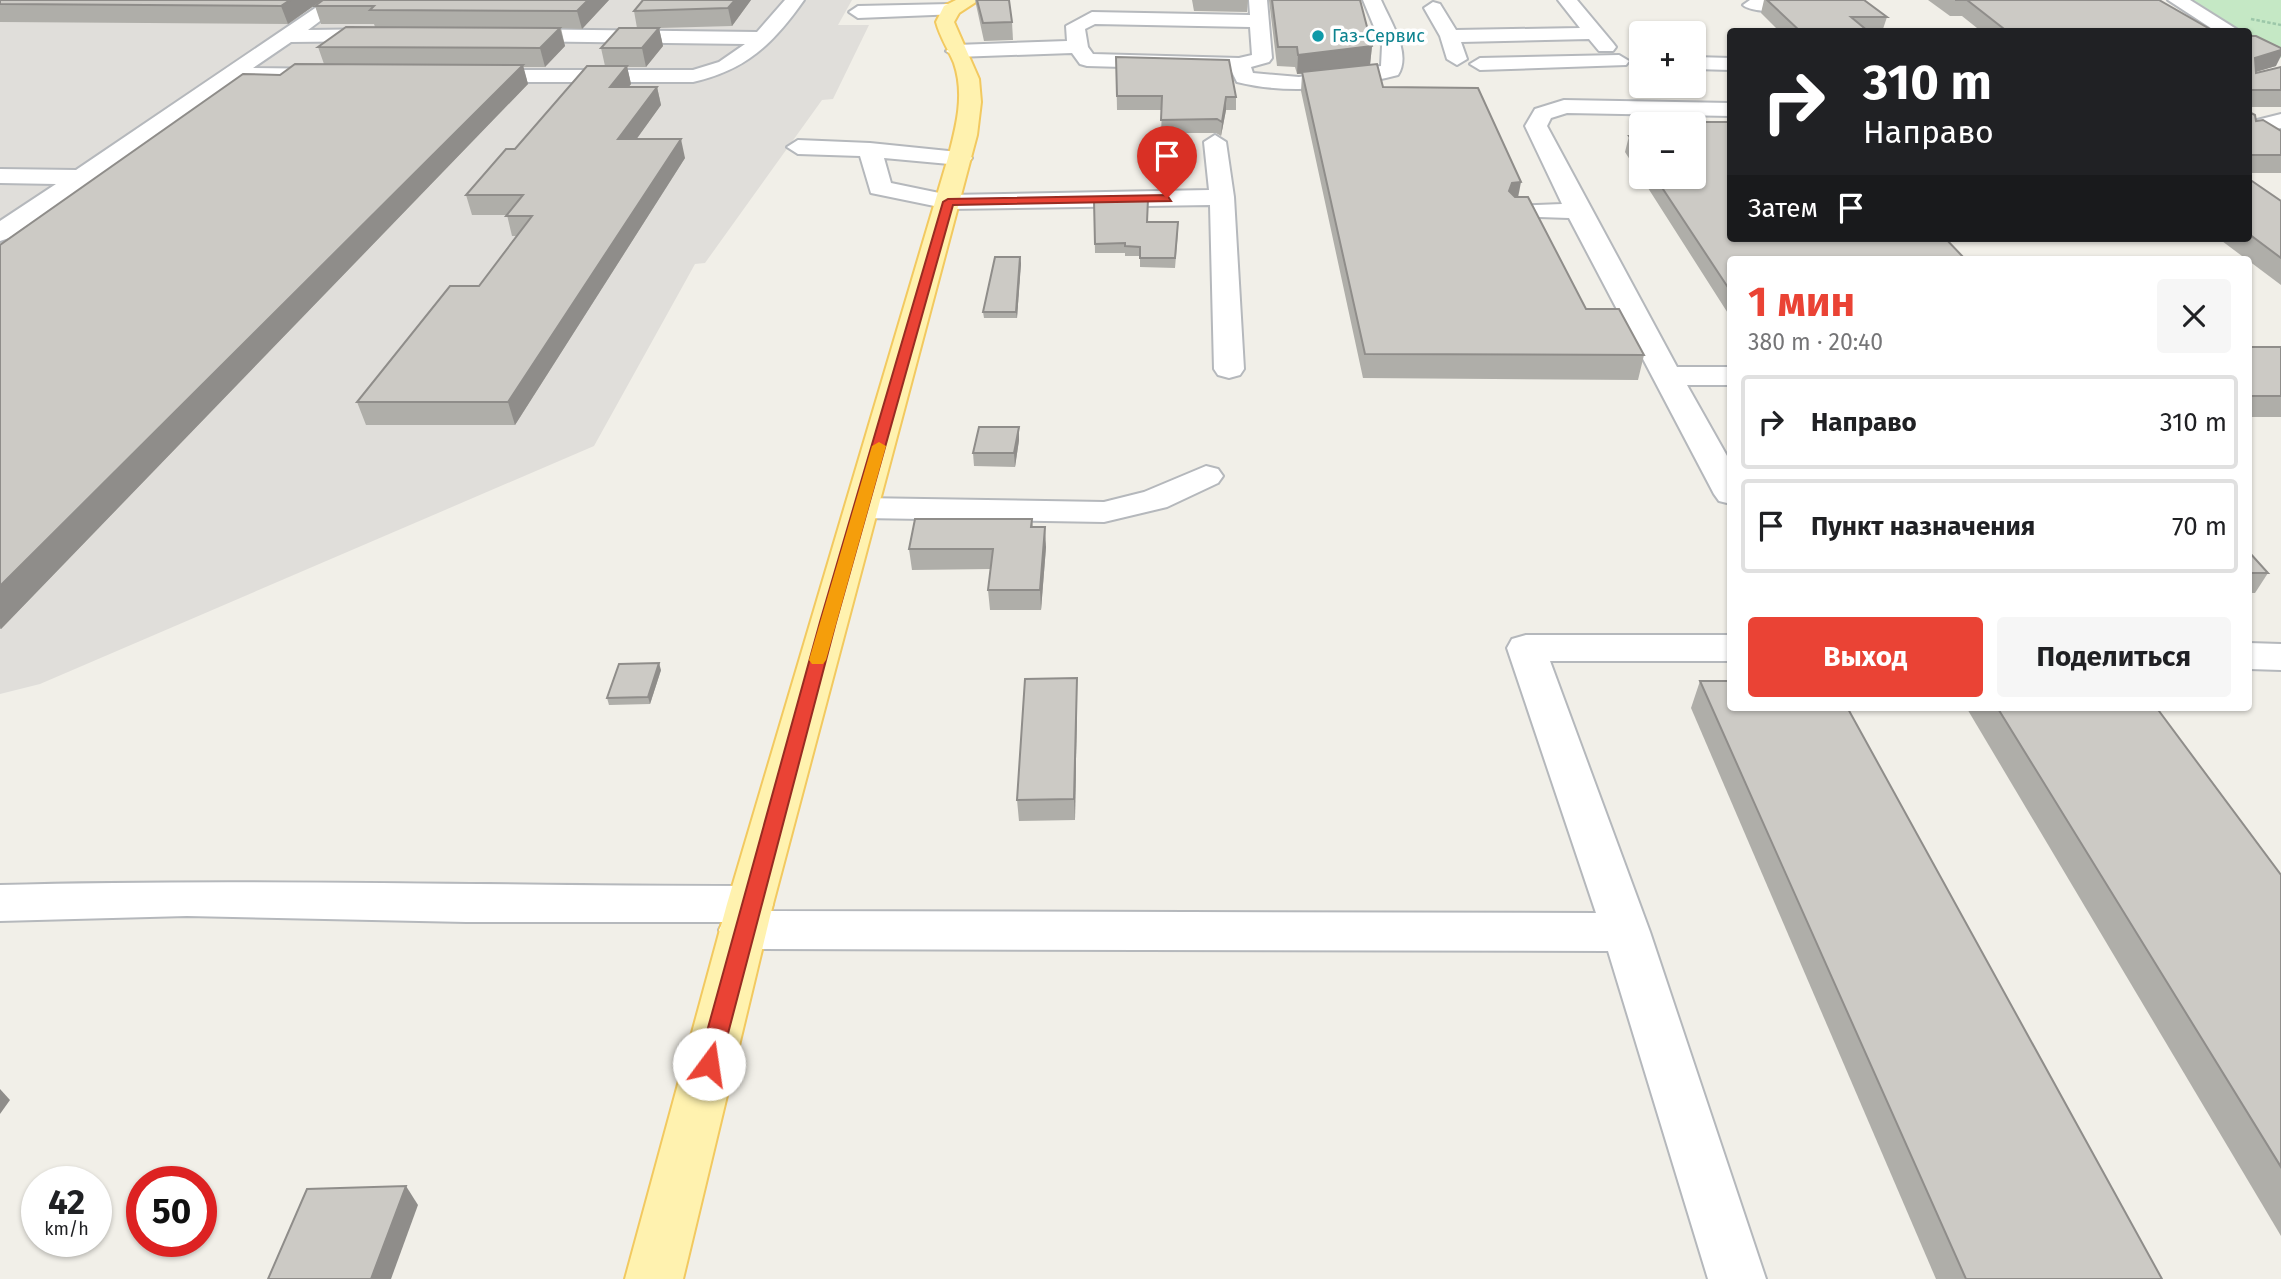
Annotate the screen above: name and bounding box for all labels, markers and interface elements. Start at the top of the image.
map controls [1629,21,1706,189]
button: + [1629,21,1706,98]
place label: Газ-Сервис [1332,25,1425,47]
marker: Газ-Сервис [1310,28,1326,44]
text: 310 m [1863,53,1992,112]
icon: right [1748,56,1839,147]
button: − [1629,112,1706,189]
text: Направо [1863,113,1994,151]
pin [1137,126,1197,198]
icon: arrive [1148,137,1186,175]
icon: arrive [1832,189,1870,227]
text: Затем [1748,193,1818,224]
text: 1 мин [1748,277,1855,327]
button: close [2157,279,2231,353]
text: 380 m · 20:40 [1748,328,1883,356]
icon: right [1752,403,1790,441]
text: Направо [1811,407,1917,438]
text: 310 m [2160,407,2227,438]
icon: arrive [1752,507,1790,545]
text: Пункт назначения [1811,511,2035,542]
text: 70 m [2172,511,2227,542]
button: Выход [1748,617,1983,697]
button: Поделиться [1997,617,2231,697]
position arrow [672,1027,746,1101]
speed limit sign: 50 [126,1166,217,1257]
text: 42 [48,1181,85,1223]
text: km/h [44,1218,89,1240]

